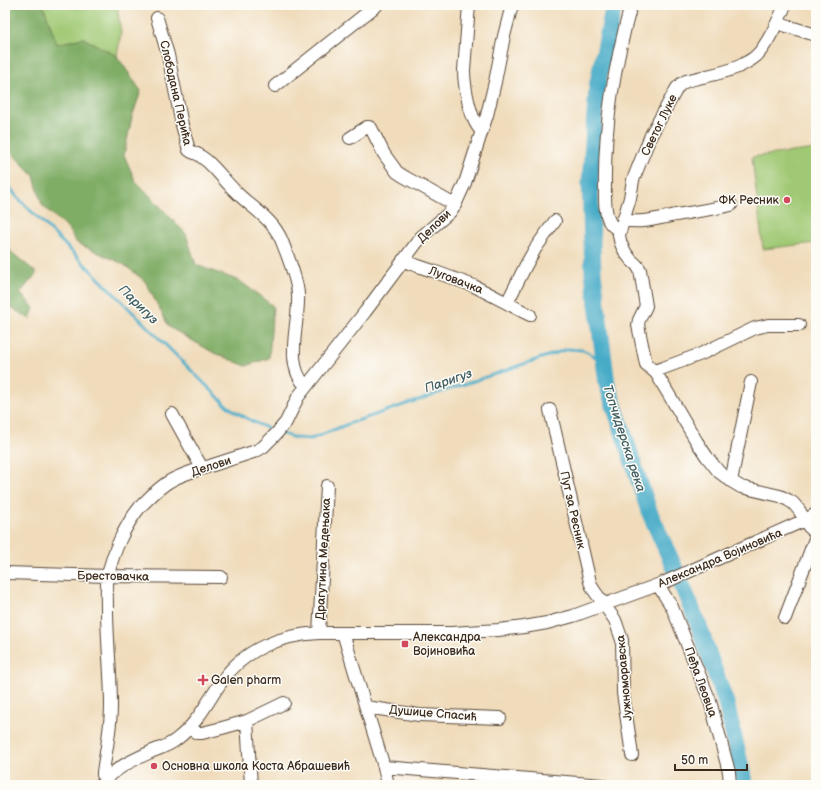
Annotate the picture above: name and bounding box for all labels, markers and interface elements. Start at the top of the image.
street label: Слободана Перића [156,39,195,147]
street label: Светог Луке [638,92,681,159]
place label: ФК Ресник [719,193,780,208]
marker: ФК Ресник [782,195,792,205]
street label: Делови [414,207,454,246]
street label: Луговачка [426,263,485,298]
water label: Паригуз [115,282,162,328]
water label: Паригуз [422,365,475,397]
water label: Топчидерска река [599,383,649,494]
street label: Делови [189,453,233,480]
street label: Пут за Ресник [556,470,589,551]
street label: Драгутина Медењака [313,497,334,621]
street label: Александра Војиновића [655,525,785,592]
street label: Брестовачка [77,568,149,585]
place label: Александра Војиновића [412,630,481,659]
street label: Јужноморавска [613,634,636,721]
marker: Александра Војиновића [400,639,410,649]
street label: Пеђа Леовца [681,645,720,719]
place label: Galen pharm [211,673,281,688]
marker: Galen pharm [198,675,208,685]
street label: Душице Спасић [389,702,477,725]
scale bar [675,746,747,772]
text: 50 m [681,753,708,768]
place label: Основна школа Коста Абрашевић [162,759,350,774]
marker: Основна школа Коста Абрашевић [149,761,159,771]

